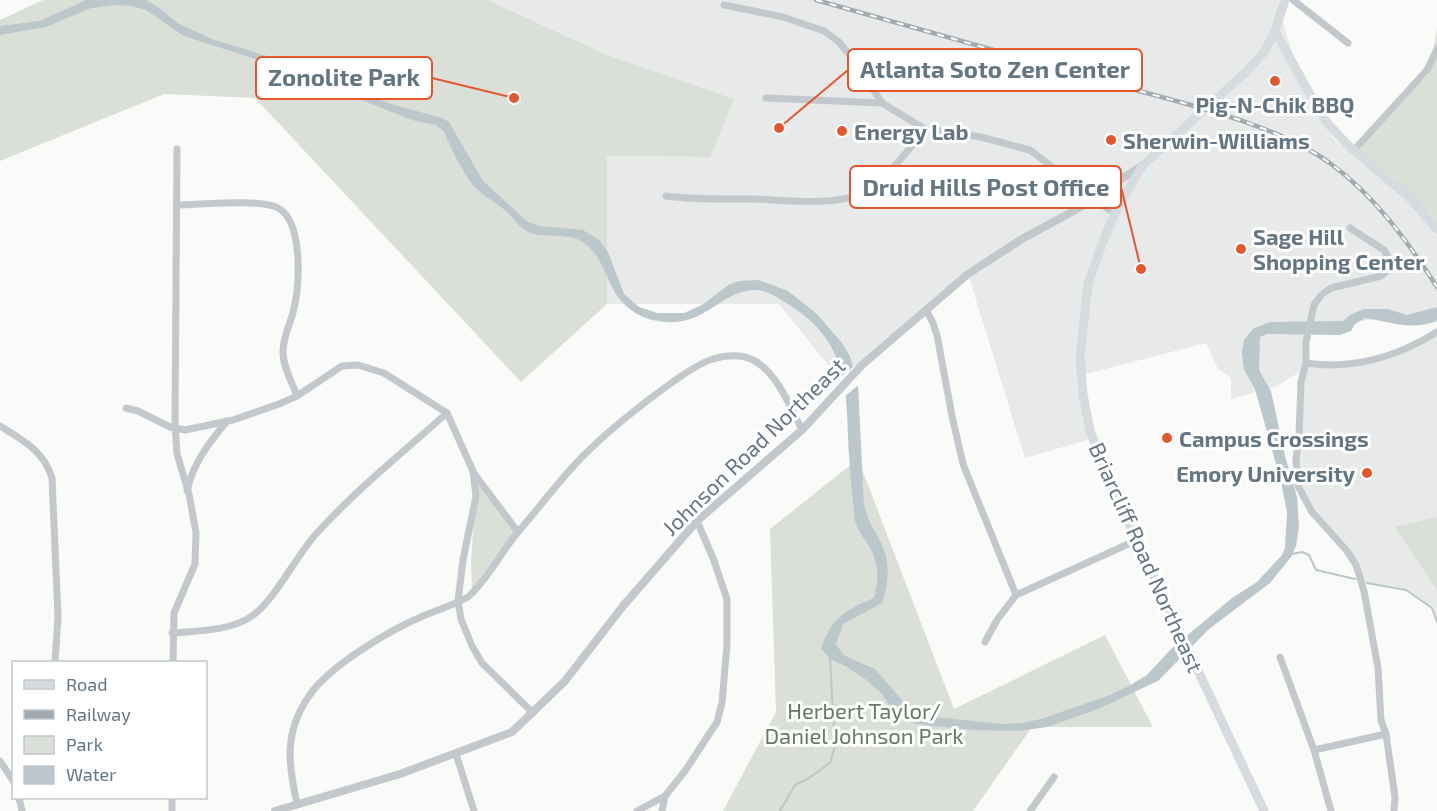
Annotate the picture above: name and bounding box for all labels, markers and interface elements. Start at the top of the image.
callout: Atlanta Soto Zen Center [848,49,1142,91]
text: Atlanta Soto Zen Center [860,54,1131,83]
callout: Zonolite Park [256,57,432,99]
text: Zonolite Park [268,62,421,91]
marker: Pig-N-Chik BBQ [1268,74,1282,88]
place label: Pig-N-Chik BBQ [1195,91,1355,118]
place label: Energy Lab [854,118,969,145]
marker: Energy Lab [835,124,849,138]
place label: Sherwin-Williams [1123,127,1310,153]
marker: Sherwin-Williams [1104,133,1118,147]
callout: Druid Hills Post Office [850,166,1121,208]
text: Druid Hills Post Office [862,172,1110,201]
place label: Sage Hill Shopping Center [1253,223,1425,274]
marker: Sage Hill Shopping Center [1234,242,1248,256]
street label: Johnson Road Northeast [656,352,850,540]
place label: Campus Crossings [1179,425,1369,451]
marker: Campus Crossings [1160,431,1174,445]
street label: Briarcliff Road Northeast [1085,438,1209,676]
place label: Emory University [1176,460,1356,487]
marker: Emory University [1360,466,1374,480]
legend [12,661,207,799]
text: Road [66,673,107,695]
park label: Herbert Taylor/ Daniel Johnson Park [764,697,964,748]
text: Railway [66,703,131,725]
text: Park [66,733,103,755]
text: Water [66,763,116,785]

